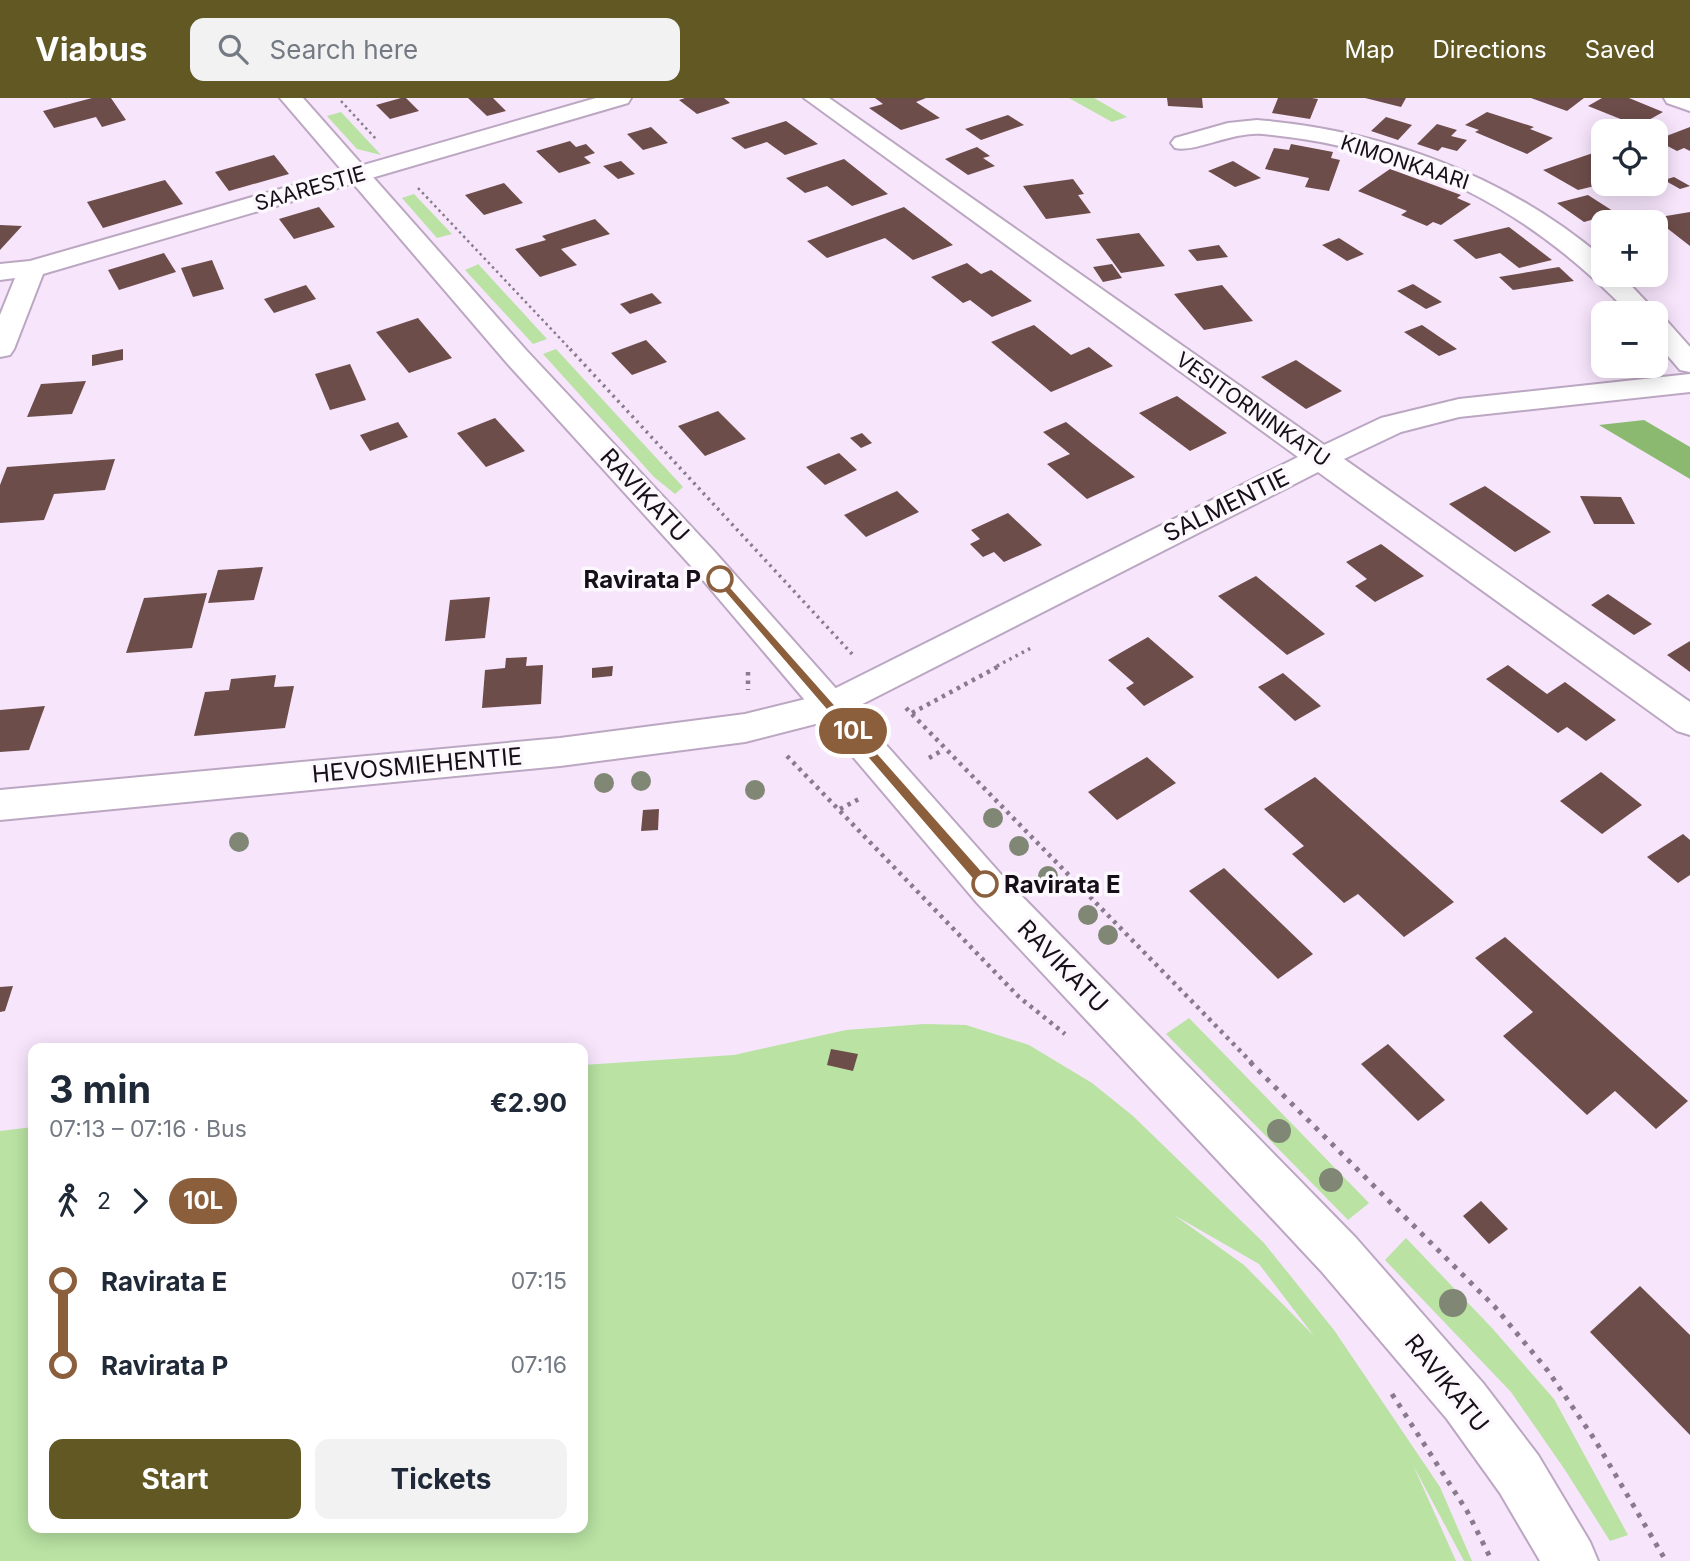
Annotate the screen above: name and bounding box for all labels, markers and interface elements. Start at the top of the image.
search box [190,18,680,81]
text: Viabus [35,29,148,69]
icon: search [214,30,252,68]
text: Search here [270,34,418,65]
text: Map [1345,35,1394,64]
text: Directions [1432,35,1547,64]
text: Saved [1585,35,1655,64]
map controls [1591,119,1668,378]
button: locate [1591,119,1668,196]
street label: KIMONKAARI [1338,130,1472,194]
street label: SAARESTIE [252,160,368,216]
button: + [1591,210,1668,287]
button: − [1591,301,1668,378]
street label: VESITORNINKATU [1171,347,1335,471]
street label: RAVIKATU [594,442,696,548]
street label: SALMENTIE [1158,462,1294,548]
place label: Ravirata P [583,565,701,594]
marker: Ravirata P [707,566,733,592]
line badge: 10L [813,708,893,754]
text: 10L [833,716,873,745]
street label: HEVOSMIEHENTIE [311,741,523,789]
place label: Ravirata E [1004,870,1121,899]
marker: Ravirata E [972,871,998,897]
street label: RAVIKATU [1012,914,1114,1018]
text: 3 min [49,1066,151,1112]
text: €2.90 [490,1087,567,1118]
text: 07:13 – 07:16 · Bus [49,1115,247,1143]
icon: walk [49,1182,87,1220]
icon: forward [121,1182,159,1220]
text: 10L [183,1186,223,1215]
text: 2 [97,1187,111,1215]
text: Ravirata E [101,1266,227,1297]
text: 07:15 [511,1267,567,1295]
street label: RAVIKATU [1399,1328,1495,1438]
text: Ravirata P [101,1350,228,1381]
text: 07:16 [510,1351,567,1379]
button: Start [49,1439,301,1519]
button: Tickets [315,1439,567,1519]

